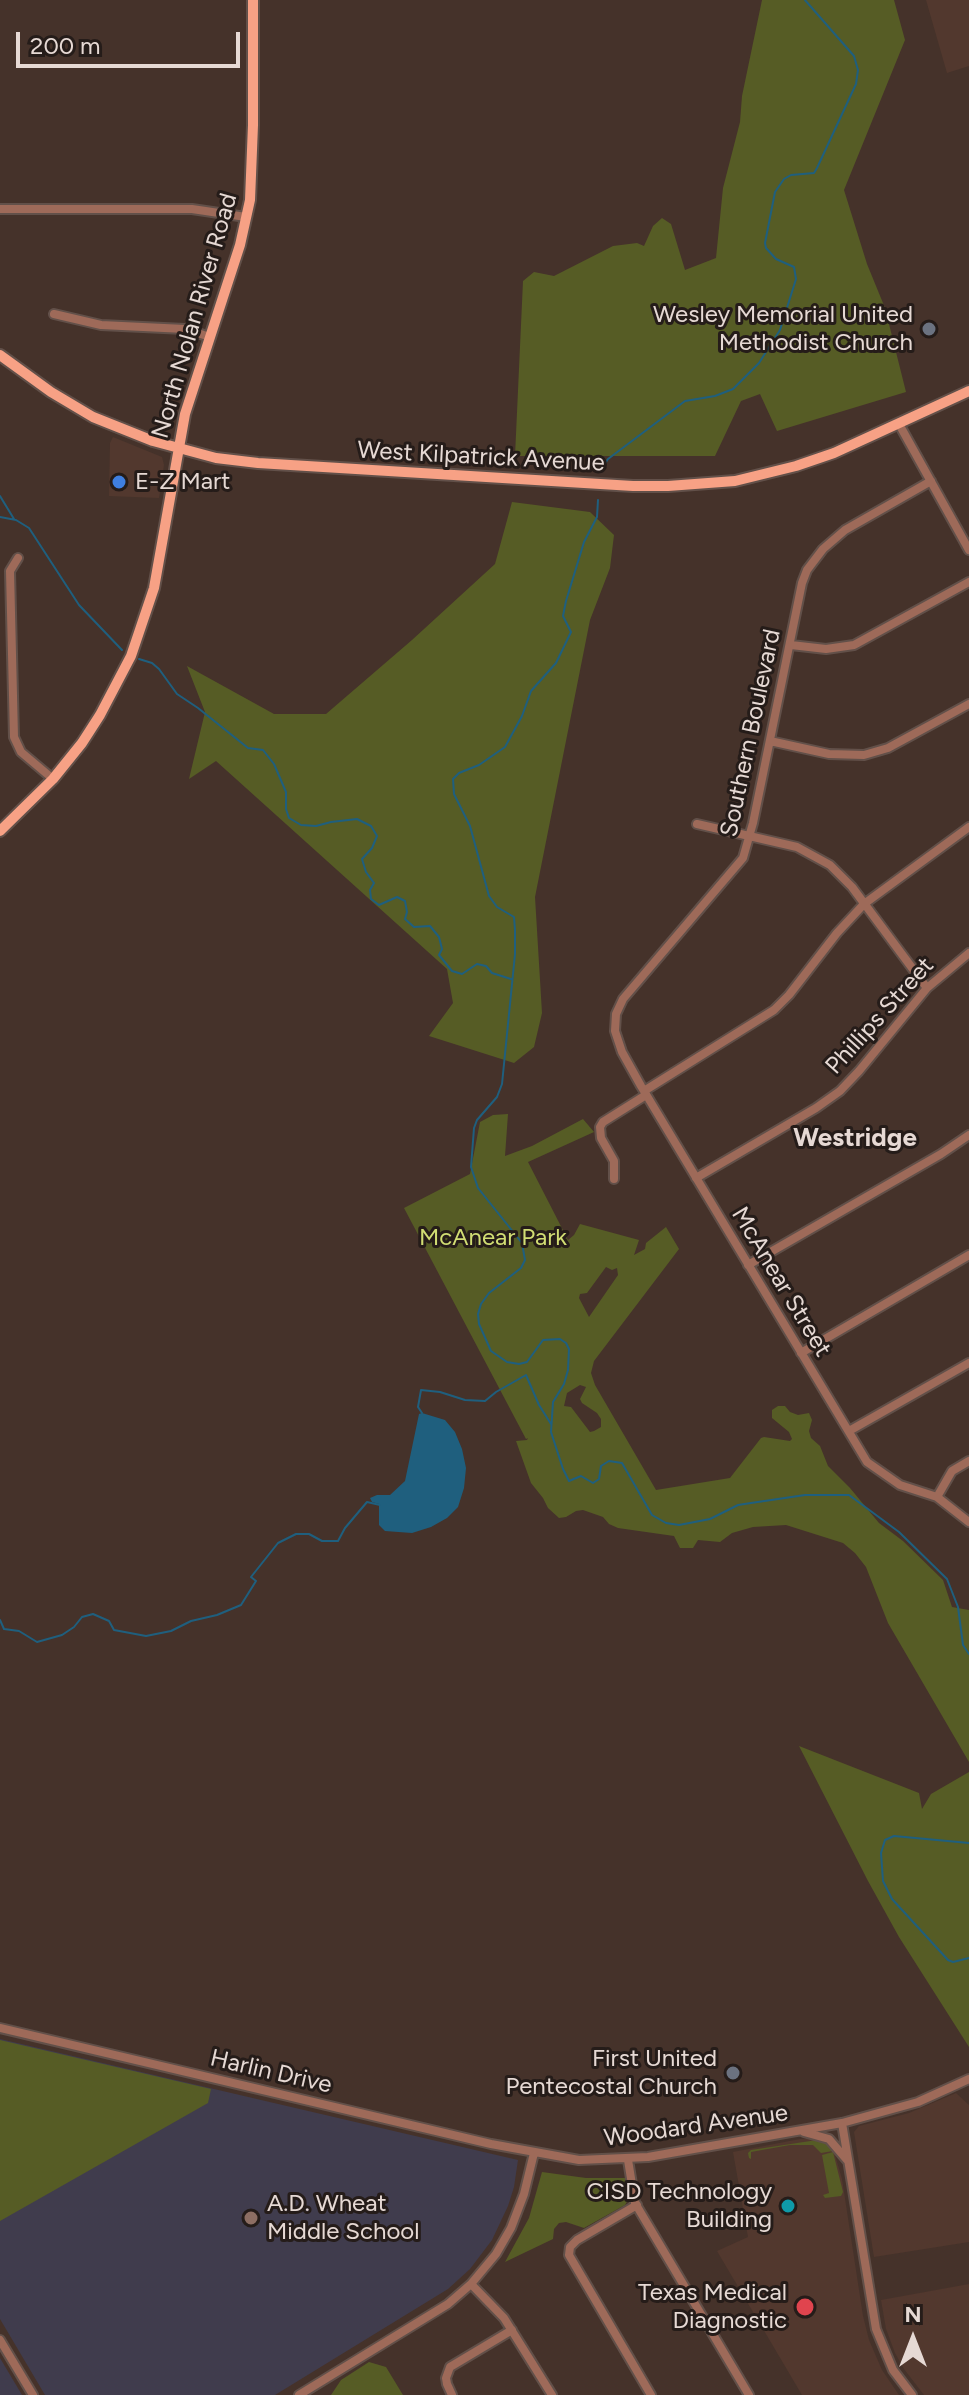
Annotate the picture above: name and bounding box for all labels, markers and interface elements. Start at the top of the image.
scale bar [20,16,244,66]
text: 200 m [30,31,101,60]
street label: North Nolan River Road [146,190,244,442]
place label: Wesley Memorial United Methodist Church [653,301,913,357]
marker: Wesley Memorial United Methodist Church [920,320,938,338]
street label: West Kilpatrick Avenue [357,436,605,478]
place label: E-Z Mart [135,468,230,496]
marker: E-Z Mart [110,473,128,491]
street label: Southern Boulevard [715,626,787,840]
street label: Phillips Street [820,952,940,1080]
district label: Westridge [793,1122,917,1154]
street label: McAnear Street [725,1202,837,1362]
park label: McAnear Park [419,1224,567,1252]
street label: Harlin Drive [207,2044,335,2100]
place label: First United Pentecostal Church [506,2045,717,2101]
marker: First United Pentecostal Church [724,2064,742,2082]
street label: Woodard Avenue [602,2099,790,2153]
place label: CISD Technology Building [587,2178,772,2234]
place label: A.D. Wheat Middle School [267,2190,420,2246]
marker: CISD Technology Building [779,2197,797,2215]
marker: A.D. Wheat Middle School [242,2209,260,2227]
place label: Texas Medical Diagnostic [638,2279,787,2335]
marker: Texas Medical Diagnostic [794,2296,816,2318]
north arrow [873,2299,953,2379]
text: N [904,2301,922,2328]

